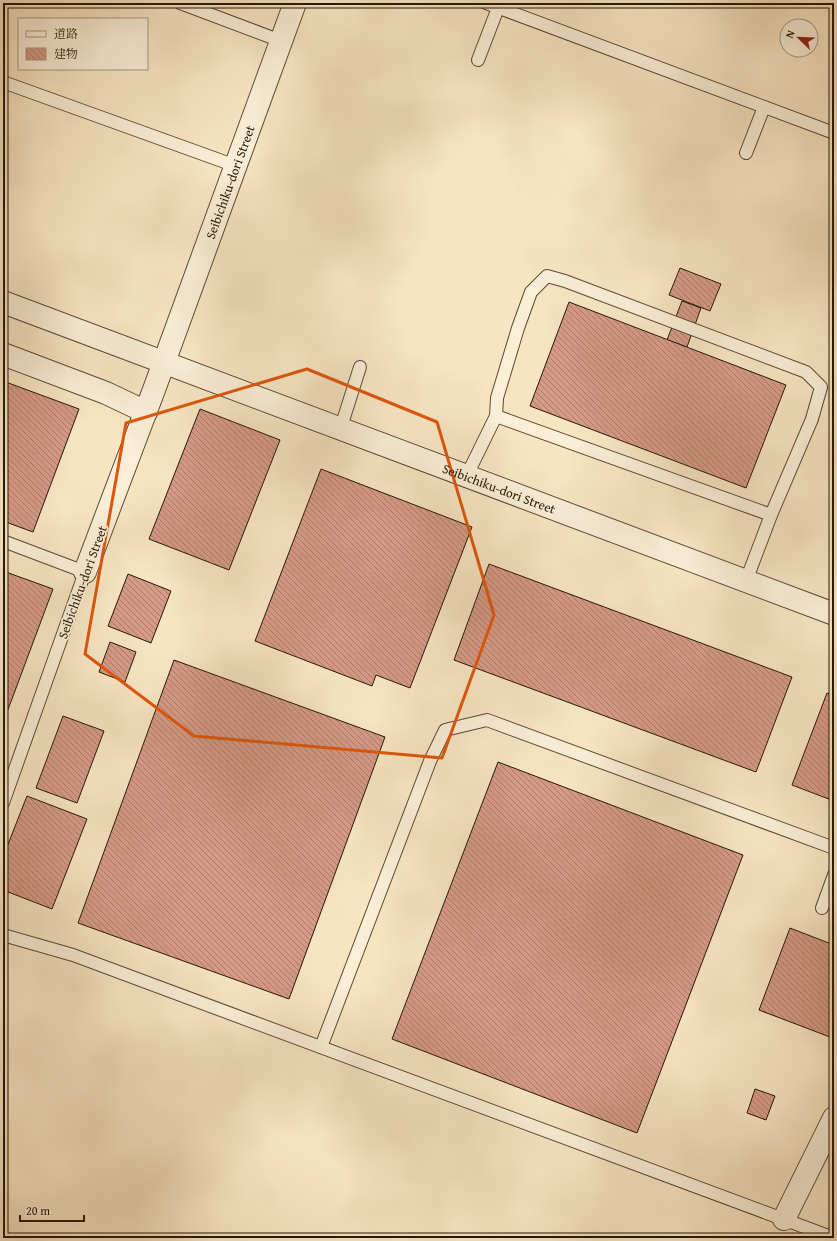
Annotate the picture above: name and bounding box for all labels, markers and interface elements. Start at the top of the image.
legend [18,18,148,70]
north arrow [779,18,819,58]
text: 道路 [54,25,78,42]
text: N [781,27,799,41]
text: 建物 [54,45,78,62]
street label: Seibichiku-dori Street [201,122,260,242]
street label: Seibichiku-dori Street [440,459,559,519]
street label: Seibichiku-dori Street [53,522,112,642]
scale bar [20,1197,84,1223]
text: 20 m [26,1202,50,1219]

